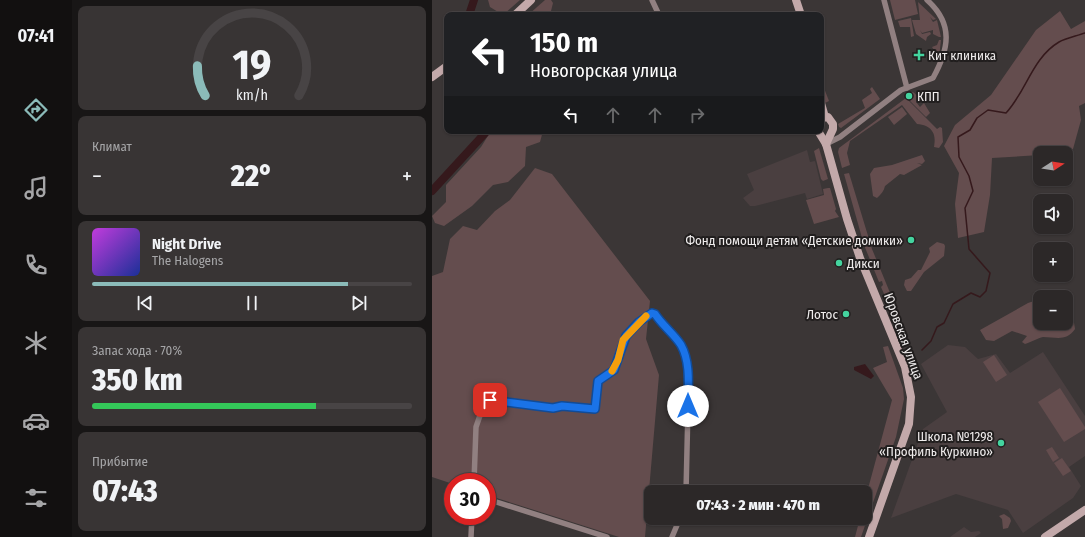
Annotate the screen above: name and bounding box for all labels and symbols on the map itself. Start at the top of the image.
place label: Кит клиника [928,48,996,63]
marker: Кит клиника [913,49,925,61]
place label: КПП [917,89,940,104]
marker: КПП [904,91,914,101]
north arrow [1033,146,1073,186]
place label: Фонд помощи детям «Детские домики» [685,233,903,248]
marker: Фонд помощи детям «Детские домики» [906,235,916,245]
place label: Дикси [846,256,880,271]
marker: Дикси [834,258,844,268]
street label: Юровская улица [881,291,926,381]
place label: Лотос [806,307,838,322]
marker: Лотос [841,309,851,319]
pin [473,383,507,417]
position arrow [667,385,709,427]
place label: Школа №1298 «Профиль Куркино» [879,429,993,459]
marker: Школа №1298 «Профиль Куркино» [996,438,1006,448]
speed limit sign: 30 [444,473,496,525]

